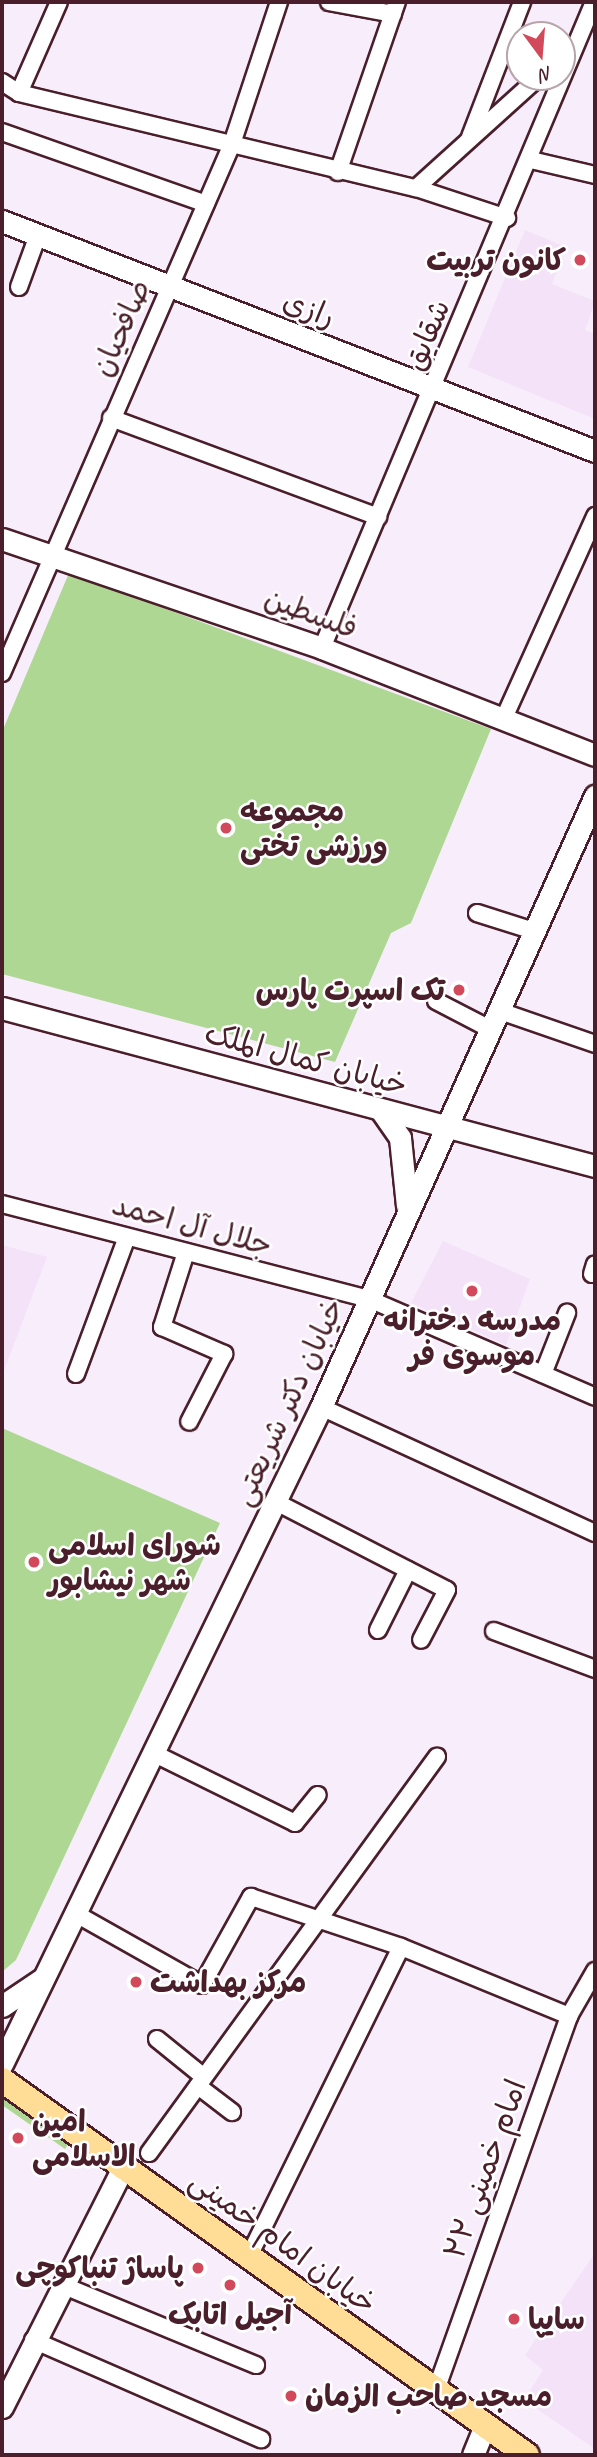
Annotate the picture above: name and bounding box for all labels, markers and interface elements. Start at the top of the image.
north arrow [506,21,576,91]
text: N [537,61,555,87]
place label: کانون تربیت [426,242,566,278]
marker: کانون تربیت [572,252,588,268]
street label: صافحیان [84,274,158,382]
street label: رازی [278,283,340,335]
street label: شقایق [396,294,458,376]
street label: فلسطین [260,580,362,646]
place label: مجموعه ورزشی تختی [240,793,388,864]
marker: مجموعه ورزشی تختی [218,820,234,836]
place label: تک اسپرت پارس [256,972,445,1008]
marker: تک اسپرت پارس [451,982,467,998]
street label: خیابان کمال الملک [201,1015,411,1103]
street label: جلال آل احمد [108,1186,276,1264]
marker: مدرسه دخترانه موسوی فر [464,1283,480,1299]
street label: خیابان دکتر شریعتی [224,1293,352,1511]
place label: مدرسه دخترانه موسوی فر [383,1302,561,1372]
place label: شورای اسلامی شهر نیشابور [48,1527,221,1598]
marker: شورای اسلامی شهر نیشابور [26,1554,42,1570]
place label: مرکز بهداشت [150,1964,306,2000]
marker: مرکز بهداشت [128,1974,144,1990]
street label: امام خمینی ۲۲ [436,2074,534,2264]
place label: امین الاسلامی [32,2103,136,2174]
marker: امین الاسلامی [10,2130,26,2146]
street label: خیابان امام خمینی [183,2162,383,2322]
place label: پاساژ تنباکوچی [15,2250,184,2286]
marker: پاساژ تنباکوچی [190,2260,206,2276]
marker: آجیل اتابک [222,2277,238,2293]
place label: آجیل اتابک [168,2296,292,2332]
place label: سایپا [528,2301,585,2337]
marker: سایپا [506,2311,522,2327]
place label: مسجد صاحب الزمان [305,2378,552,2414]
marker: مسجد صاحب الزمان [283,2388,299,2404]

